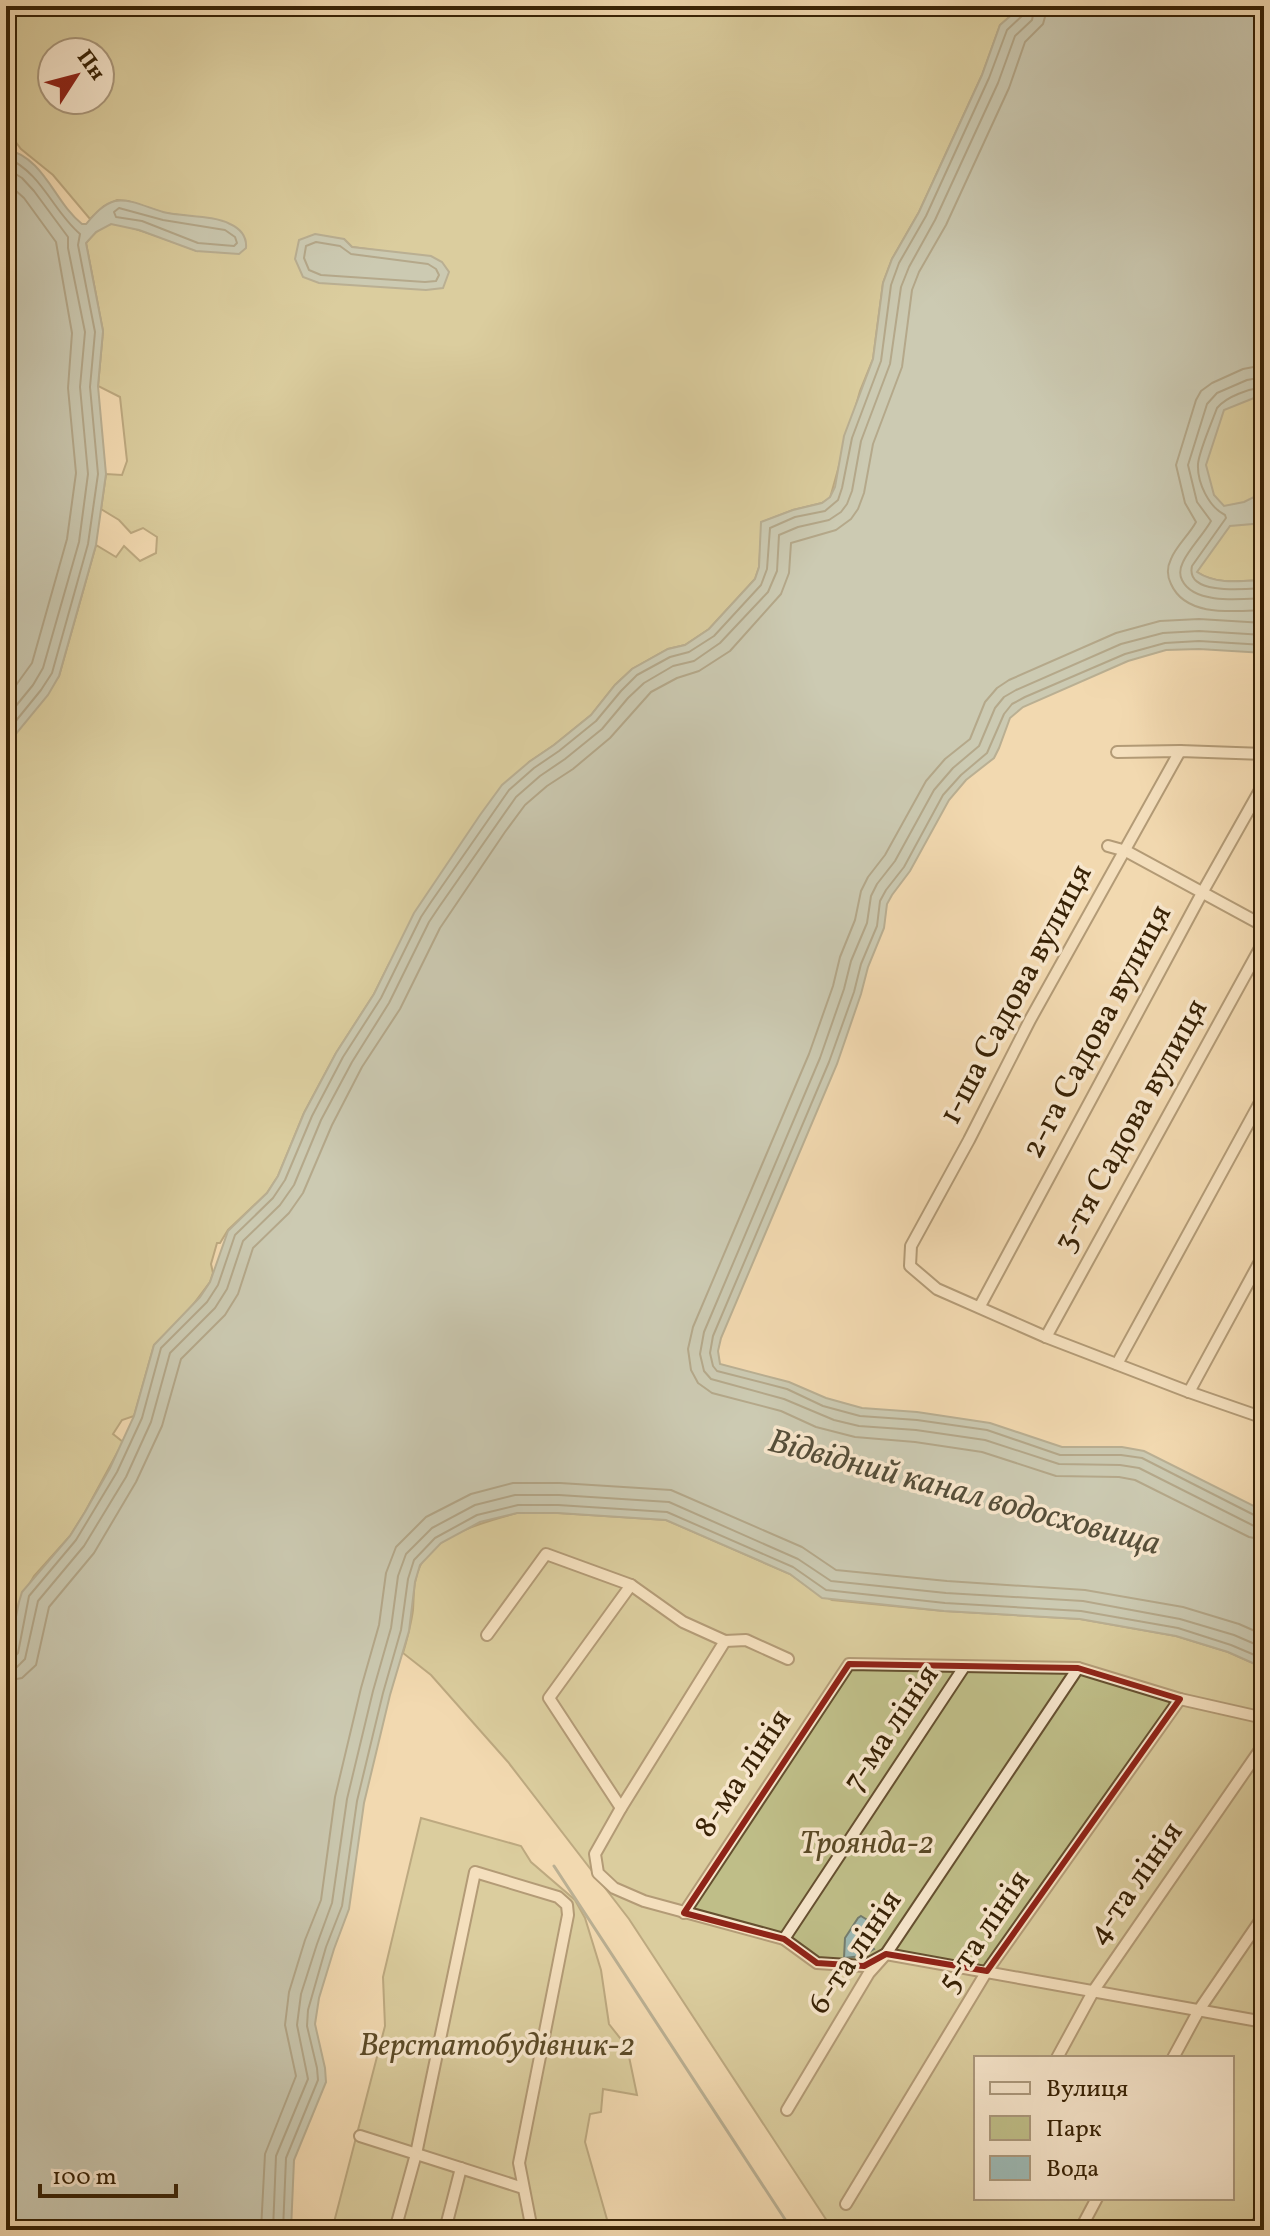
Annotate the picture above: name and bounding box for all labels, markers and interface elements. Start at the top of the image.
north arrow [36,36,116,116]
text: Пн [68,44,112,87]
street label: 1-ша Садова вулиця [930,857,1104,1133]
street label: 2-га Садова вулиця [1012,897,1184,1167]
street label: 3-тя Садова вулиця [1044,991,1220,1261]
water label: Відвідний канал водосховища [763,1419,1165,1569]
street label: 7-ма лінія [833,1657,951,1801]
street label: 8-ма лінія [685,1701,803,1847]
street label: 4-та лінія [1077,1813,1195,1955]
park label: Троянда-2 [800,1823,934,1867]
street label: 5-та лінія [928,1862,1042,2002]
street label: 6-та лінія [798,1882,914,2024]
park label: Верстатобудівник-2 [359,2025,635,2069]
legend [974,2056,1234,2200]
text: Вулиця [1046,2073,1128,2107]
text: Парк [1046,2113,1102,2147]
scale bar [40,2148,176,2198]
text: Вода [1046,2153,1099,2187]
text: 100 m [52,2161,117,2195]

